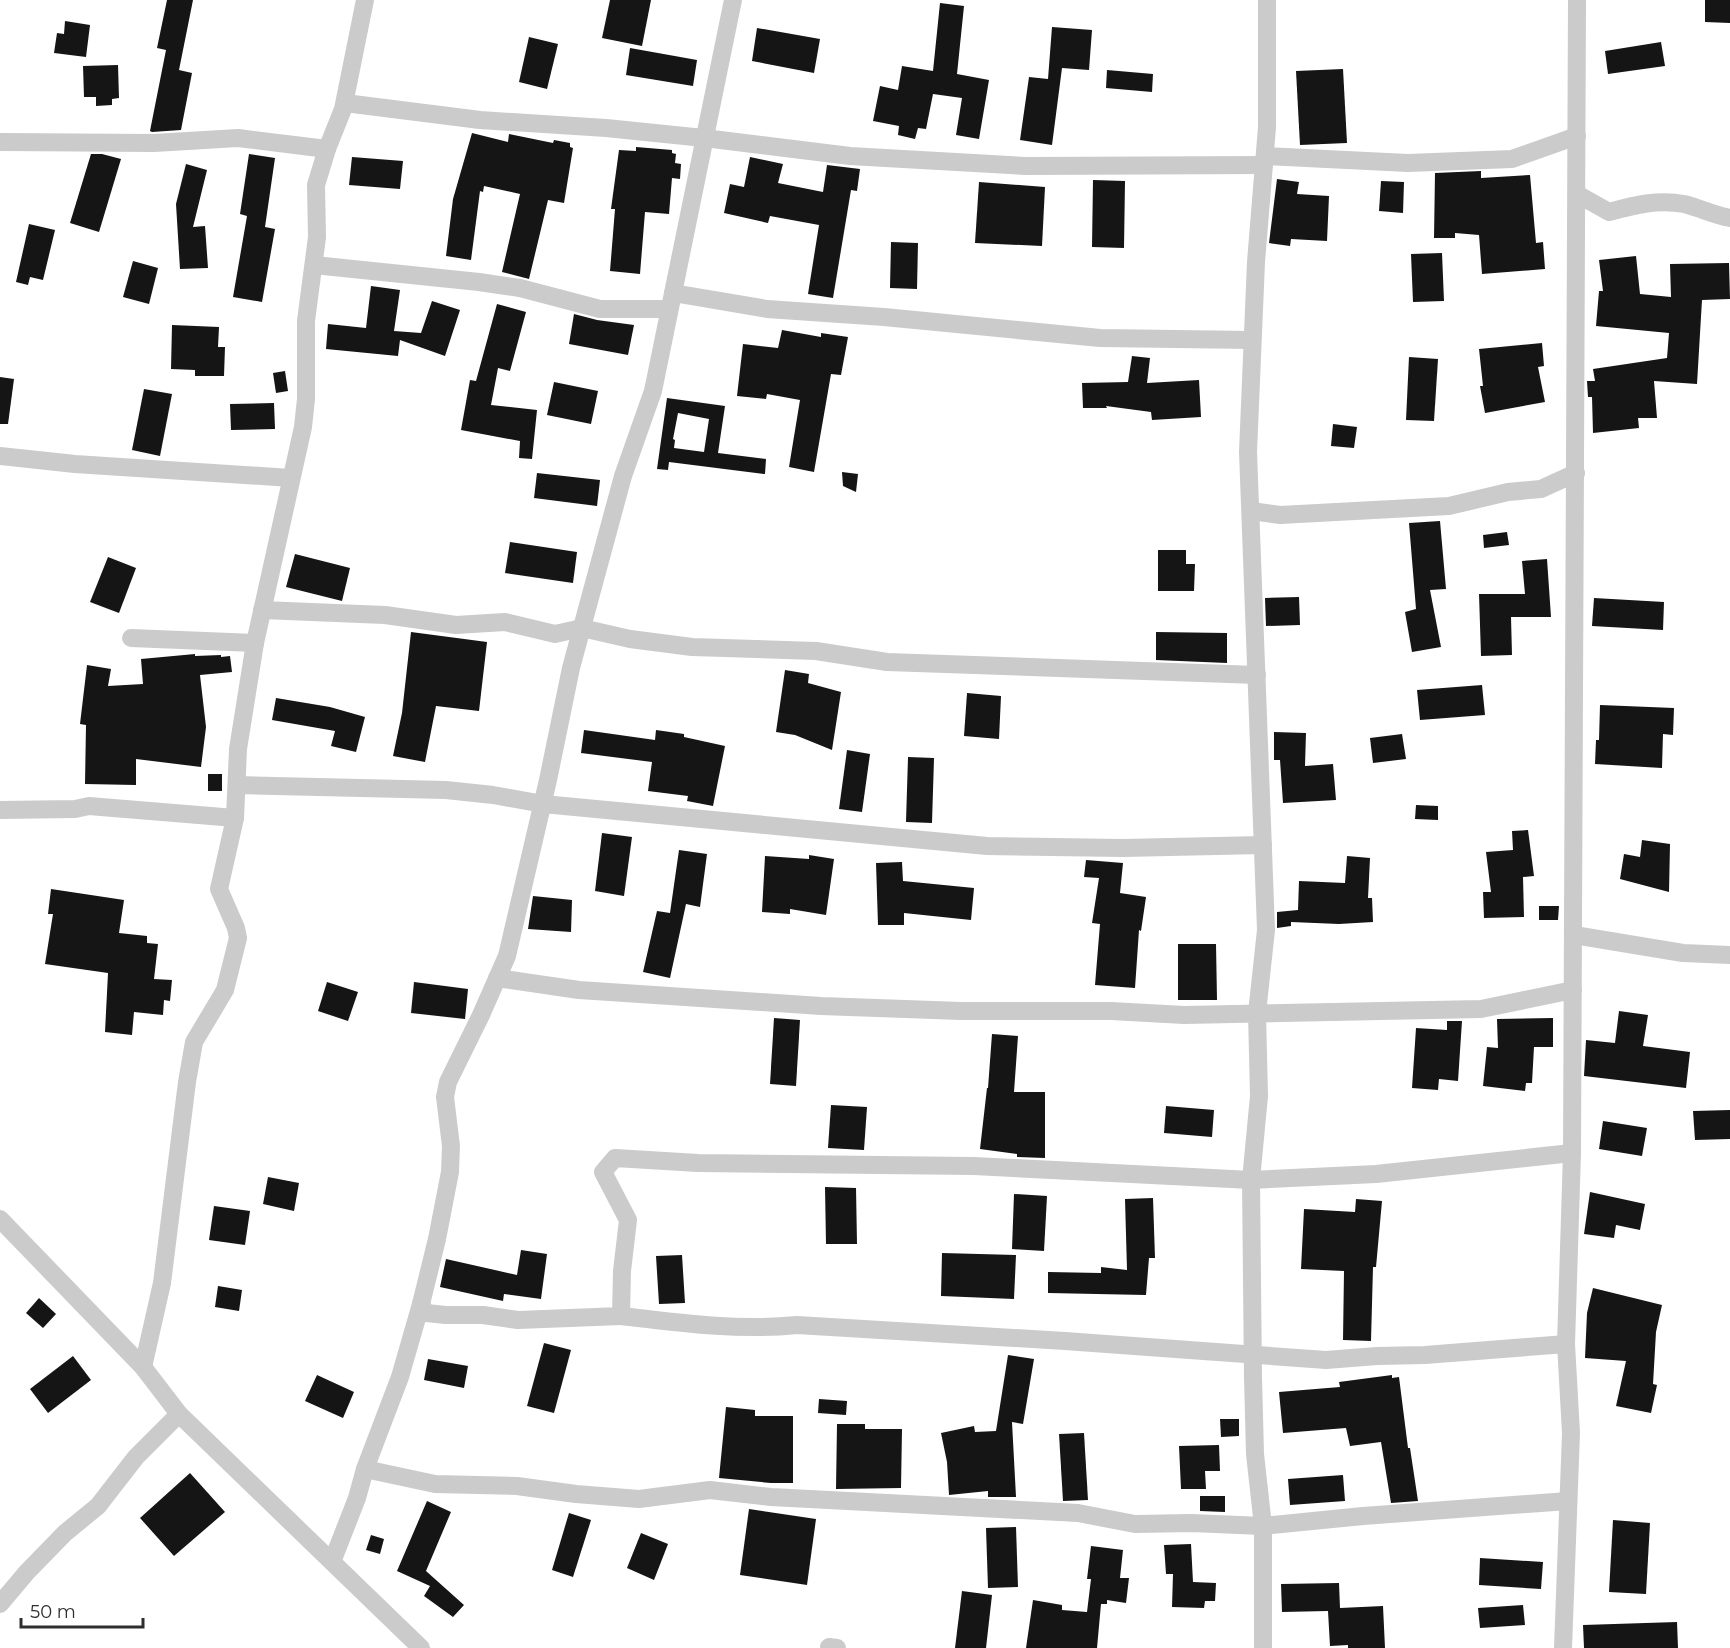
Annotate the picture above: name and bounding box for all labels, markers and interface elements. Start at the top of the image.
scale bar [21,1591,142,1629]
text: 50 m [30,1601,76,1623]

